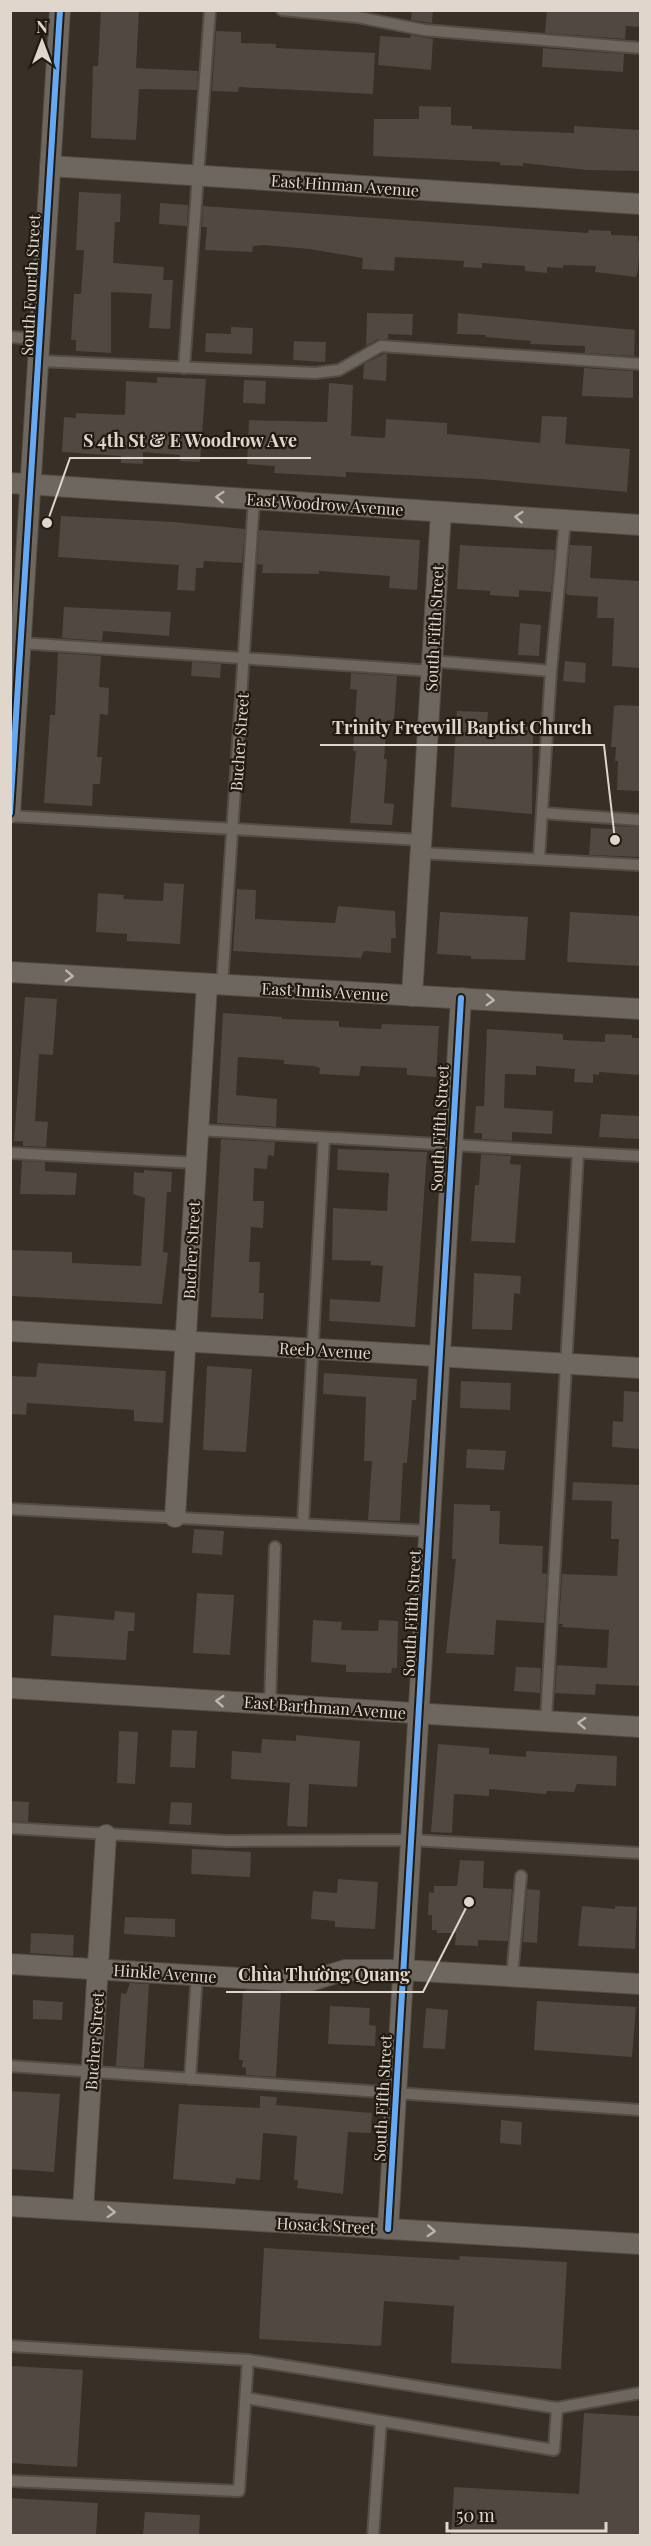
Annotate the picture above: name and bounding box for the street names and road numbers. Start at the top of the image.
street label: East Hinman Avenue [270,169,420,201]
street label: South Fourth Street [16,213,44,356]
street label: East Woodrow Avenue [246,488,404,520]
street label: South Fifth Street [420,564,448,692]
street label: Bucher Street [225,692,253,792]
street label: East Innis Avenue [261,977,389,1005]
street label: South Fifth Street [425,1064,453,1192]
street label: Bucher Street [178,1200,204,1300]
street label: Reeb Avenue [279,1337,371,1363]
street label: South Fifth Street [397,1549,425,1677]
street label: East Barthman Avenue [243,1691,407,1723]
street label: Hinkle Avenue [113,1959,217,1987]
street label: Bucher Street [80,1991,108,2091]
street label: South Fifth Street [368,2034,396,2162]
street label: Hosack Street [276,2212,376,2238]

